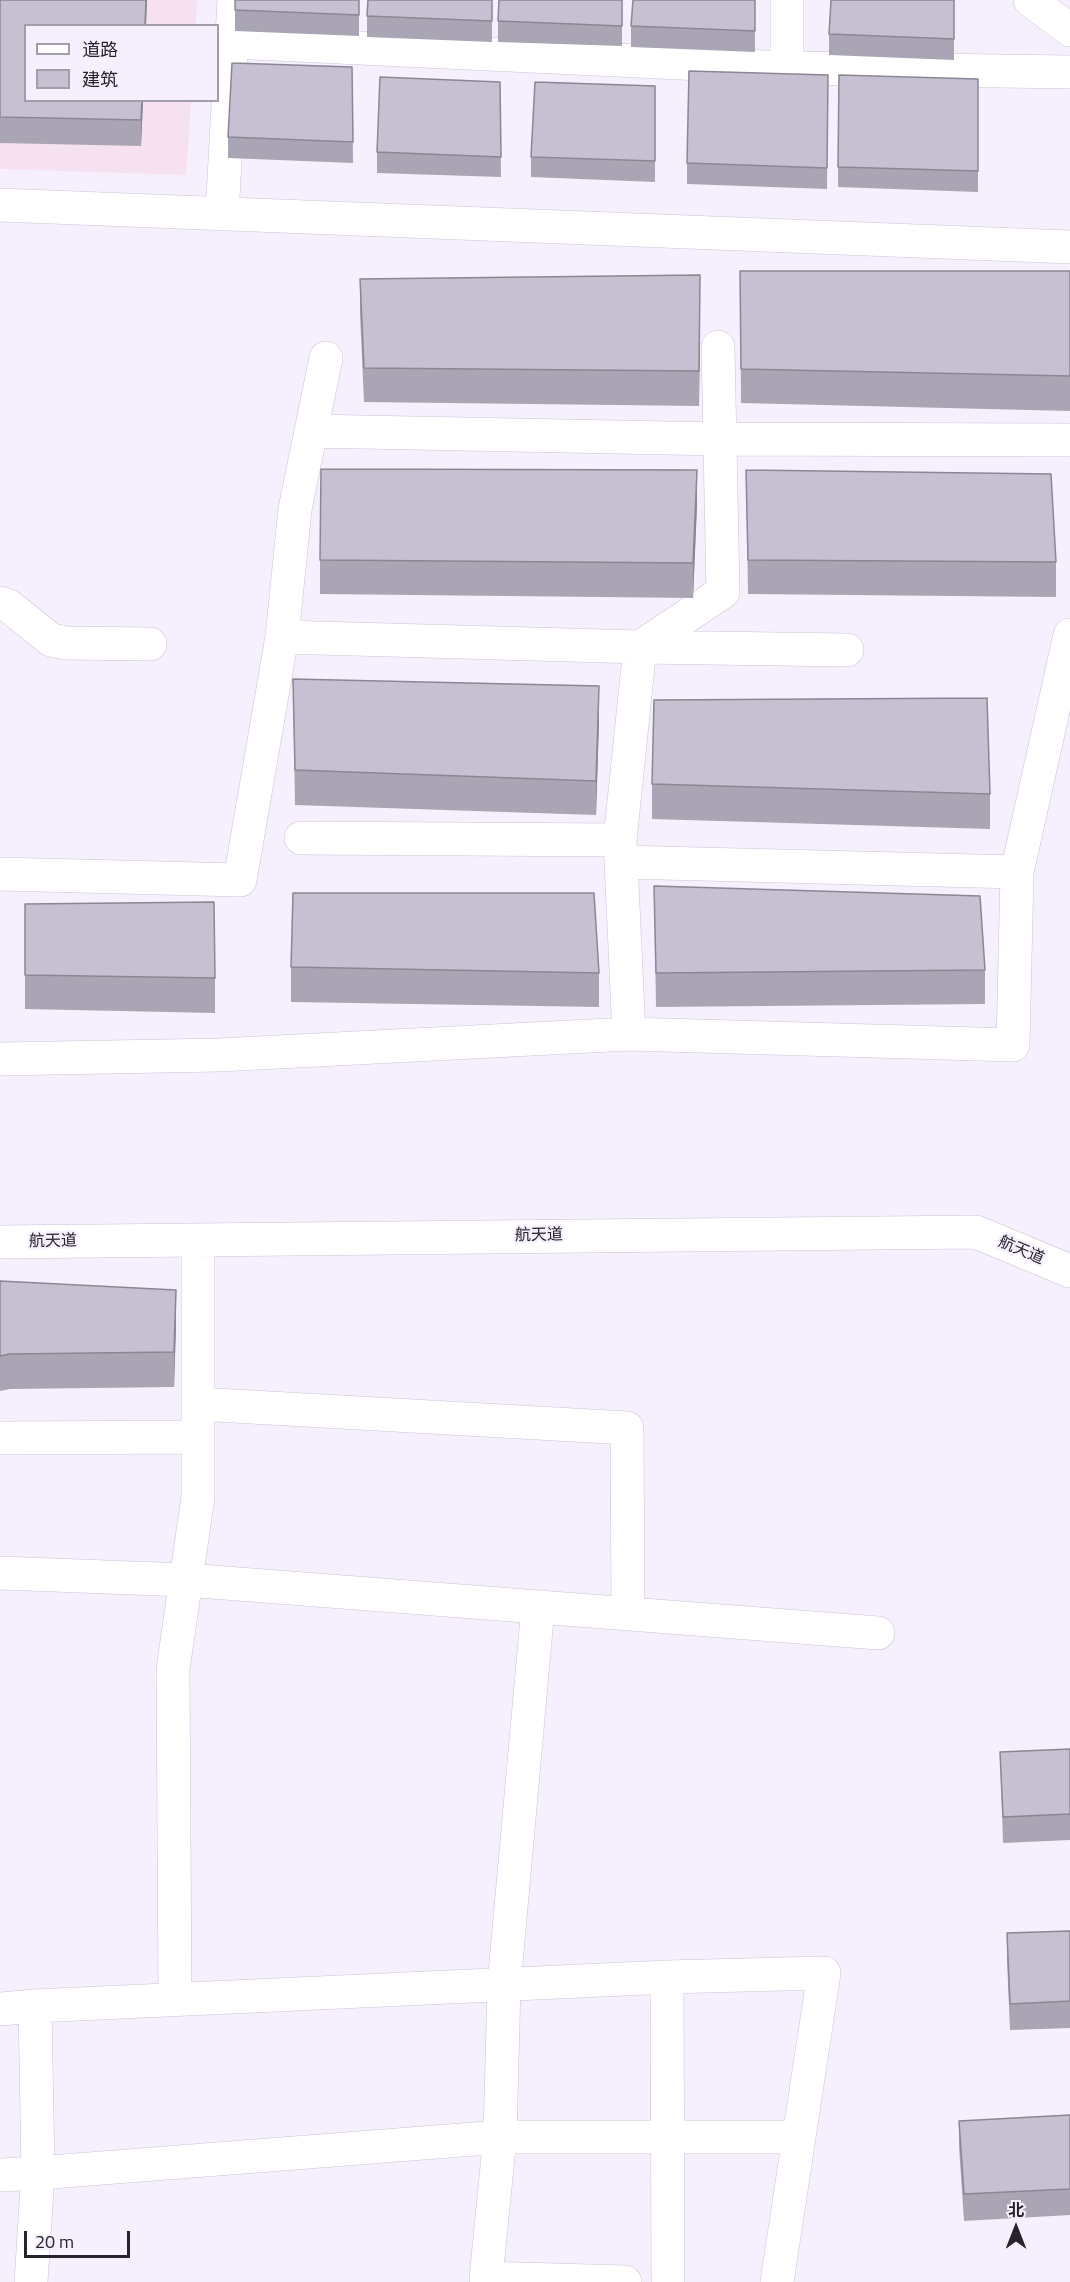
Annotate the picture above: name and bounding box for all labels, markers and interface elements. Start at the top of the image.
legend [24,24,219,102]
text: 道路 [82,36,118,63]
text: 建筑 [82,66,118,93]
street label: 航天道 [515,1226,563,1246]
street label: 航天道 [29,1232,77,1252]
street label: 航天道 [995,1233,1047,1269]
north arrow [986,2198,1046,2258]
text: 北 [1008,2198,1024,2222]
scale bar [27,2219,134,2257]
text: 20 m [35,2228,74,2255]

